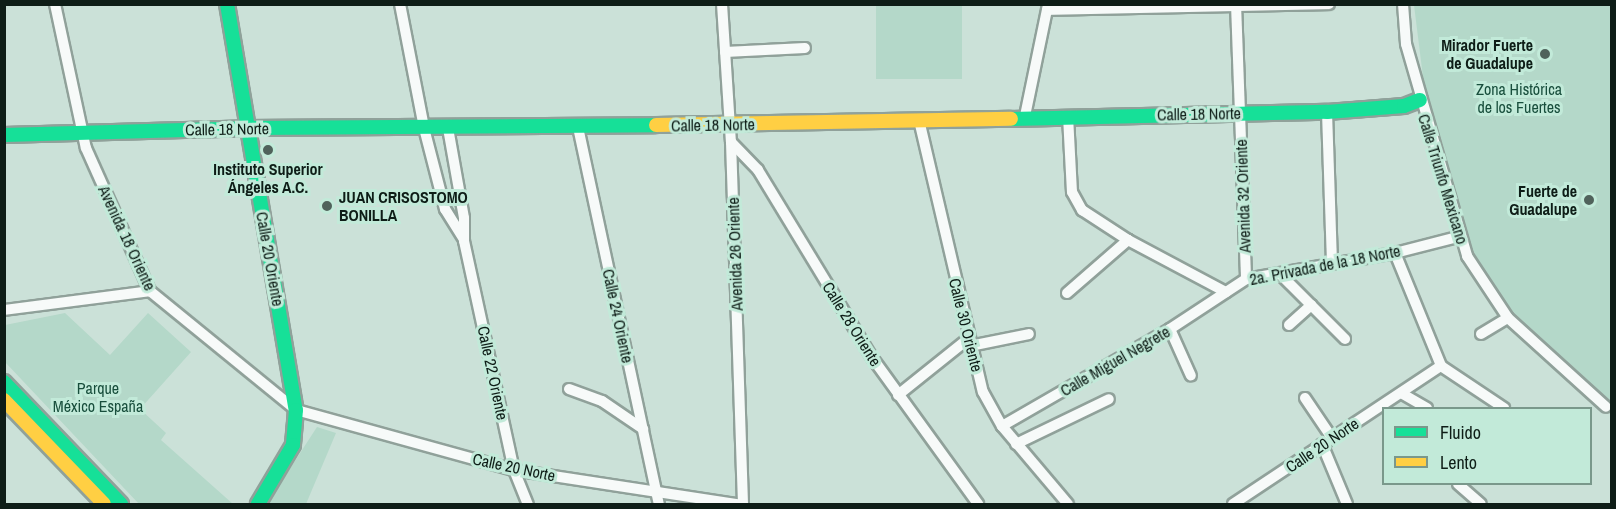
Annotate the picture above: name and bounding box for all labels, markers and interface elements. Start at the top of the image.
place label: Mirador Fuerte de Guadalupe [1441,35,1533,73]
marker: Mirador Fuerte de Guadalupe [1538,47,1552,61]
park label: Zona Histórica de los Fuertes [1476,79,1562,117]
street label: Calle 18 Norte [1157,104,1241,124]
street label: Calle Triunfo Mexicano [1414,112,1472,246]
street label: Calle 18 Norte [671,115,755,135]
street label: Calle 18 Norte [185,119,269,139]
street label: Avenida 32 Oriente [1231,139,1255,253]
marker: Instituto Superior Ángeles A.C. [261,143,275,157]
place label: Instituto Superior Ángeles A.C. [213,159,323,197]
place label: Fuerte de Guadalupe [1509,181,1577,219]
street label: Avenida 18 Oriente [94,182,160,294]
place label: JUAN CRISOSTOMO BONILLA [339,187,468,225]
marker: Fuerte de Guadalupe [1582,193,1596,207]
street label: Avenida 26 Oriente [723,197,747,311]
marker: JUAN CRISOSTOMO BONILLA [320,199,334,213]
street label: Calle 20 Oriente [252,210,288,308]
street label: 2a. Privada de la 18 Norte [1248,241,1402,289]
street label: Calle 24 Oriente [599,267,637,365]
street label: Calle 30 Oriente [945,276,987,374]
street label: Calle 28 Oriente [819,278,885,370]
street label: Calle Miguel Negrete [1057,322,1173,400]
street label: Calle 22 Oriente [474,324,512,422]
park label: Parque México España [53,378,143,416]
legend [1382,407,1592,485]
street label: Calle 20 Norte [1282,414,1362,476]
text: Fluido [1440,420,1481,445]
street label: Calle 20 Norte [471,449,557,485]
text: Lento [1440,450,1477,475]

